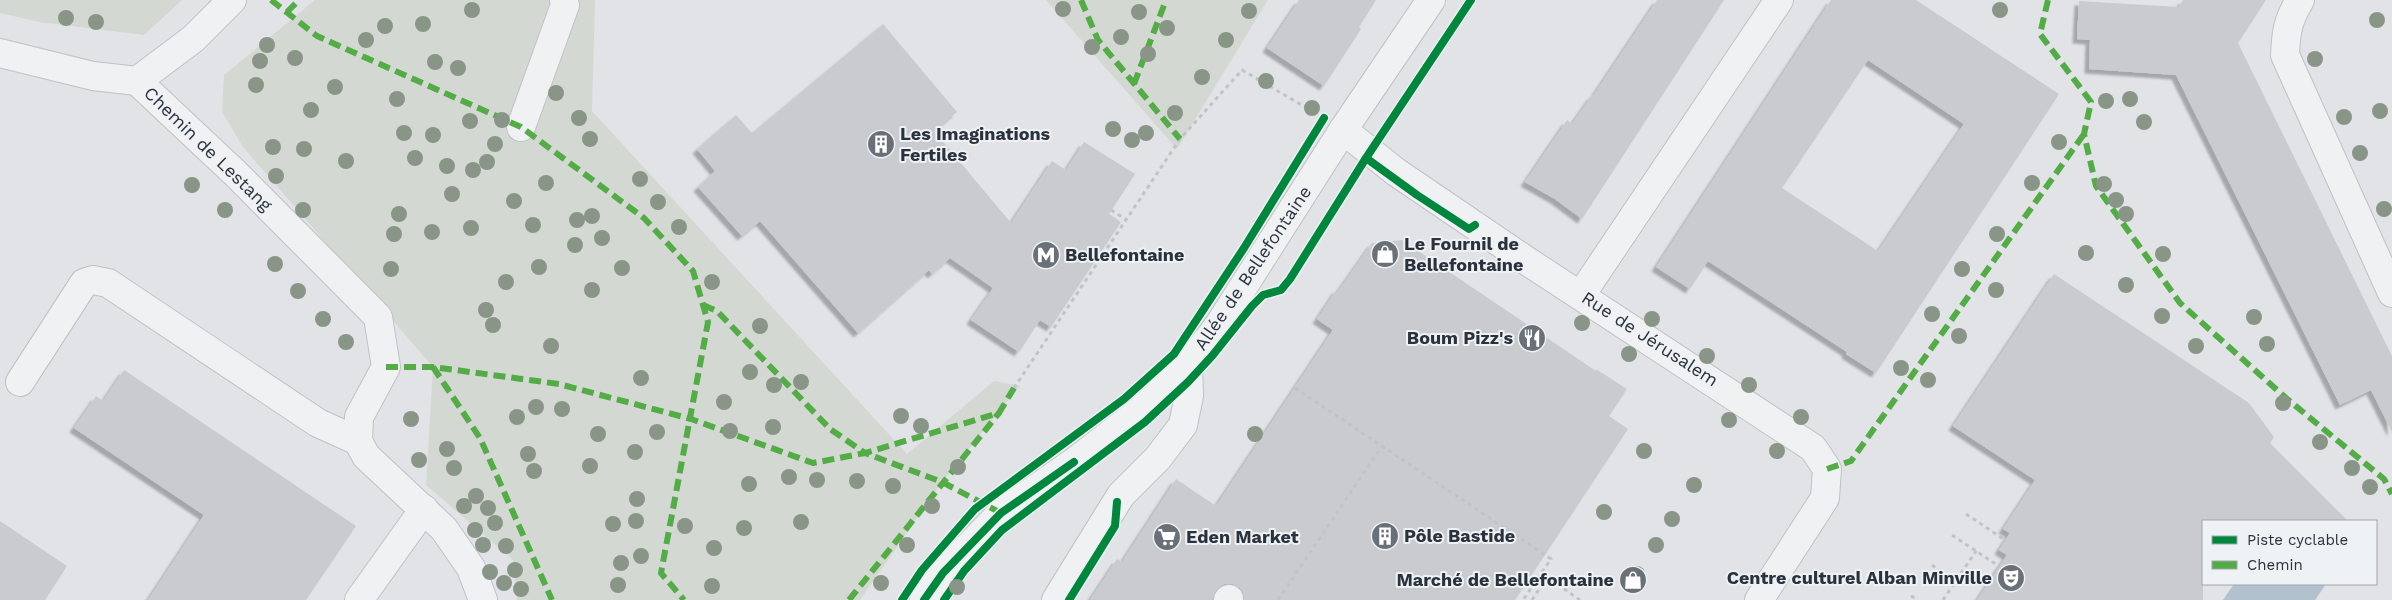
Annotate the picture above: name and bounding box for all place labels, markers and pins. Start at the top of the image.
place label: Les Imaginations Fertiles [900,123,1051,165]
building icon: Les Imaginations Fertiles [866,129,896,159]
place label: Le Fournil de Bellefontaine [1404,233,1523,275]
shop icon: Le Fournil de Bellefontaine [1370,239,1400,269]
metro station icon: Bellefontaine [1031,240,1061,270]
place label: Bellefontaine [1065,244,1184,265]
restaurant icon: Boum Pizz's [1517,323,1547,353]
place label: Boum Pizz's [1407,327,1513,348]
building icon: Pôle Bastide [1370,521,1400,551]
supermarket icon: Eden Market [1152,522,1182,552]
place label: Pôle Bastide [1404,525,1515,546]
place label: Eden Market [1186,526,1299,547]
theatre icon: Centre culturel Alban Minville [1996,563,2026,593]
shop icon: Marché de Bellefontaine [1618,565,1648,595]
place label: Centre culturel Alban Minville [1727,567,1992,588]
place label: Marché de Bellefontaine [1396,569,1614,590]

